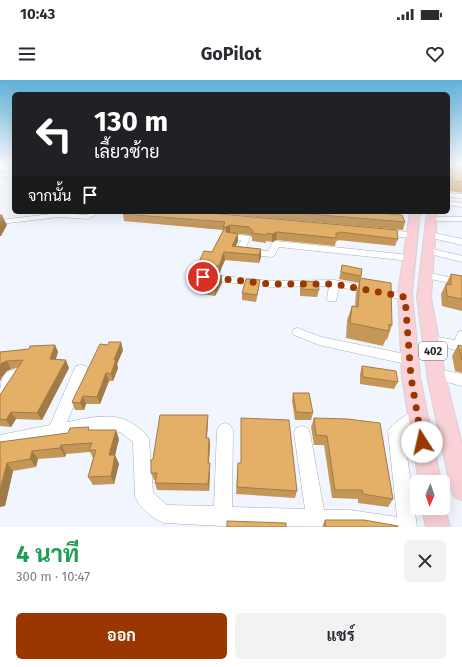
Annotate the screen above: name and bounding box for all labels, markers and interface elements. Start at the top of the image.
text: 10:43 [20,5,55,23]
icon: menu [16,43,38,65]
text: GoPilot [201,43,261,65]
icon: heart [424,43,446,65]
text: 130 m [94,105,168,138]
icon: left [28,108,80,160]
text: เลี้ยวซ้าย [94,141,160,163]
icon: arrive [79,184,101,206]
text: จากนั้น [28,187,71,205]
pin [186,260,220,294]
icon: arrive [192,266,214,288]
road number: 402 [419,342,447,360]
position arrow [401,421,443,463]
north arrow [410,475,450,515]
map controls [410,475,450,515]
text: 4 นาที [16,540,79,568]
button: close [404,540,446,582]
text: 300 m · 10:47 [16,569,90,584]
button: ออก [16,613,227,659]
button: แชร์ [235,613,446,659]

